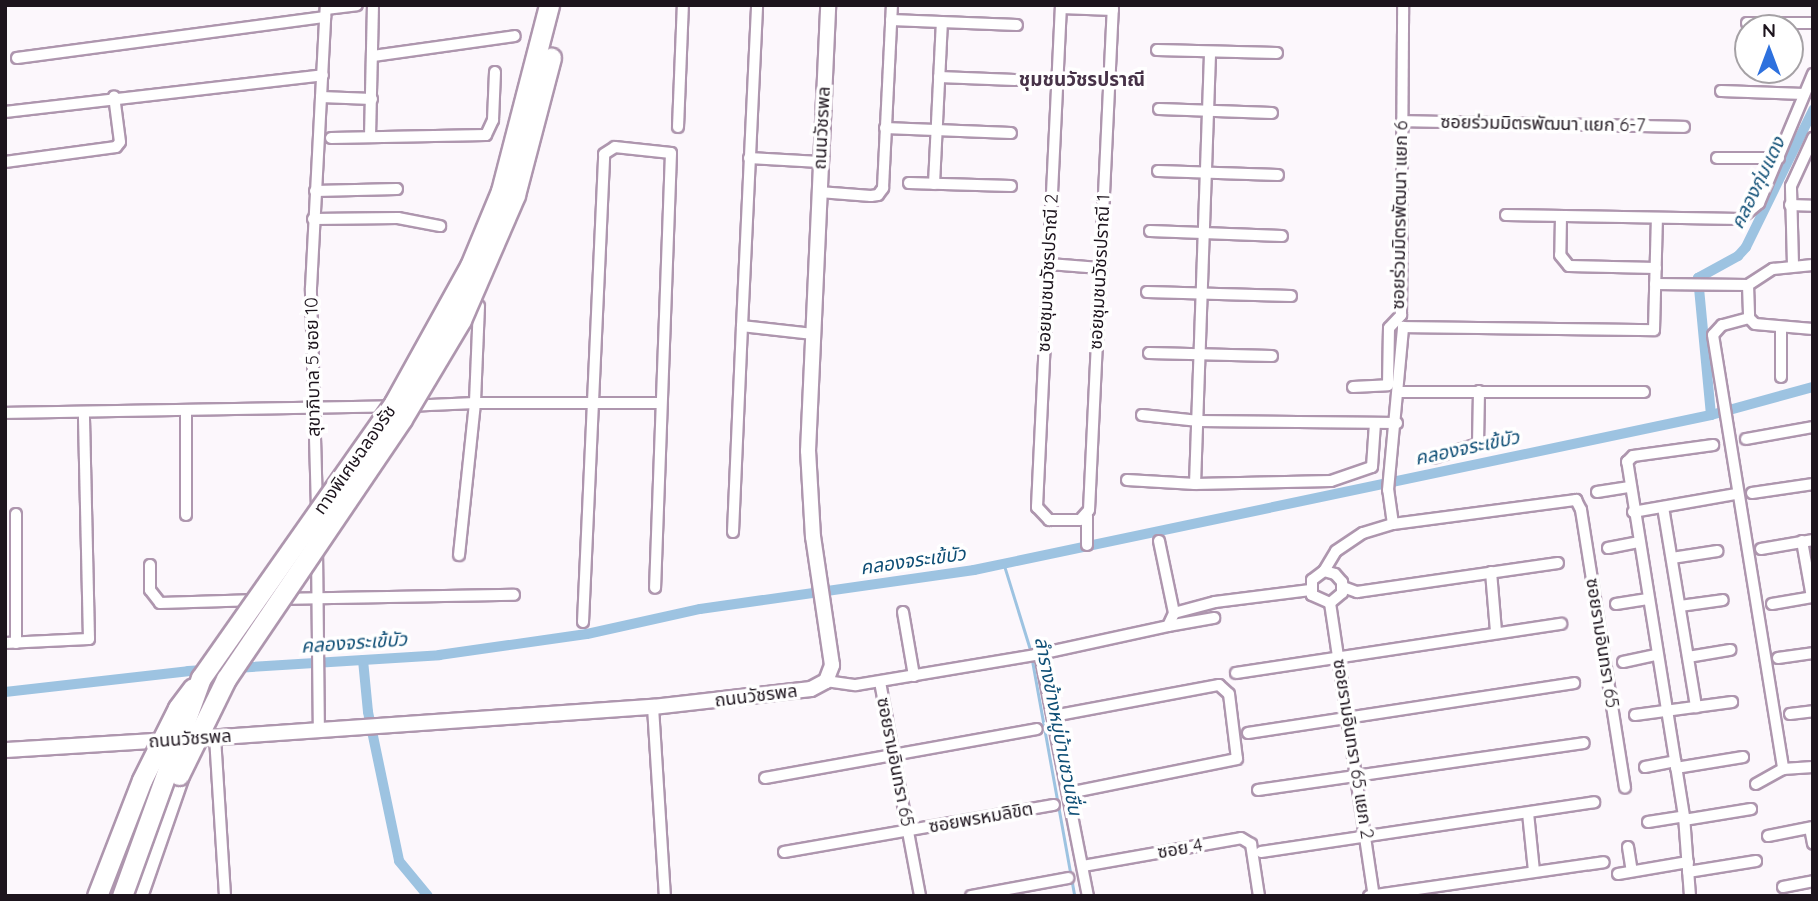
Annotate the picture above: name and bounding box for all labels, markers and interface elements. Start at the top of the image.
north arrow [1734,14,1804,84]
text: N [1762,18,1776,42]
district label: ชุมชนวัชรปราณี [1019,69,1145,91]
street label: ถนนวัชรพล [809,86,835,170]
street label: ซอยร่วมมิตรพัฒนา แยก 6-7 [1440,111,1646,137]
street label: ซอยร่วมมิตรพัฒนา แยก 6 [1388,120,1412,310]
water label: คลองกุ่มแดง [1726,133,1790,233]
street label: ซอยชุมชนวัชรปราณี 2 [1033,193,1063,353]
street label: ซอยชุมชนวัชรปราณี 1 [1085,194,1115,350]
street label: สุขาภิบาล 5 ซอย 10 [301,297,325,437]
street label: ทางพิเศษฉลองรัช [309,401,401,519]
water label: คลองจระเข้บัว [1413,426,1521,470]
water label: คลองจระเข้บัว [859,542,967,580]
street label: ซอยรามอินทรา 65 [1581,577,1623,709]
water label: คลองจระเข้บัว [300,628,408,658]
water label: ลำรางข้างหมู่บ้านชวนชื่น [1030,635,1086,817]
street label: ซอยรามอินทรา 65 แยก 2 [1328,657,1378,841]
street label: ถนนวัชรพล [713,680,799,712]
street label: ซอยรามอินทรา 65 [872,696,918,828]
street label: ถนนวัชรพล [148,725,232,753]
street label: ซอยพรหมลิขิต [927,798,1035,838]
street label: ซอย 4 [1156,834,1204,864]

